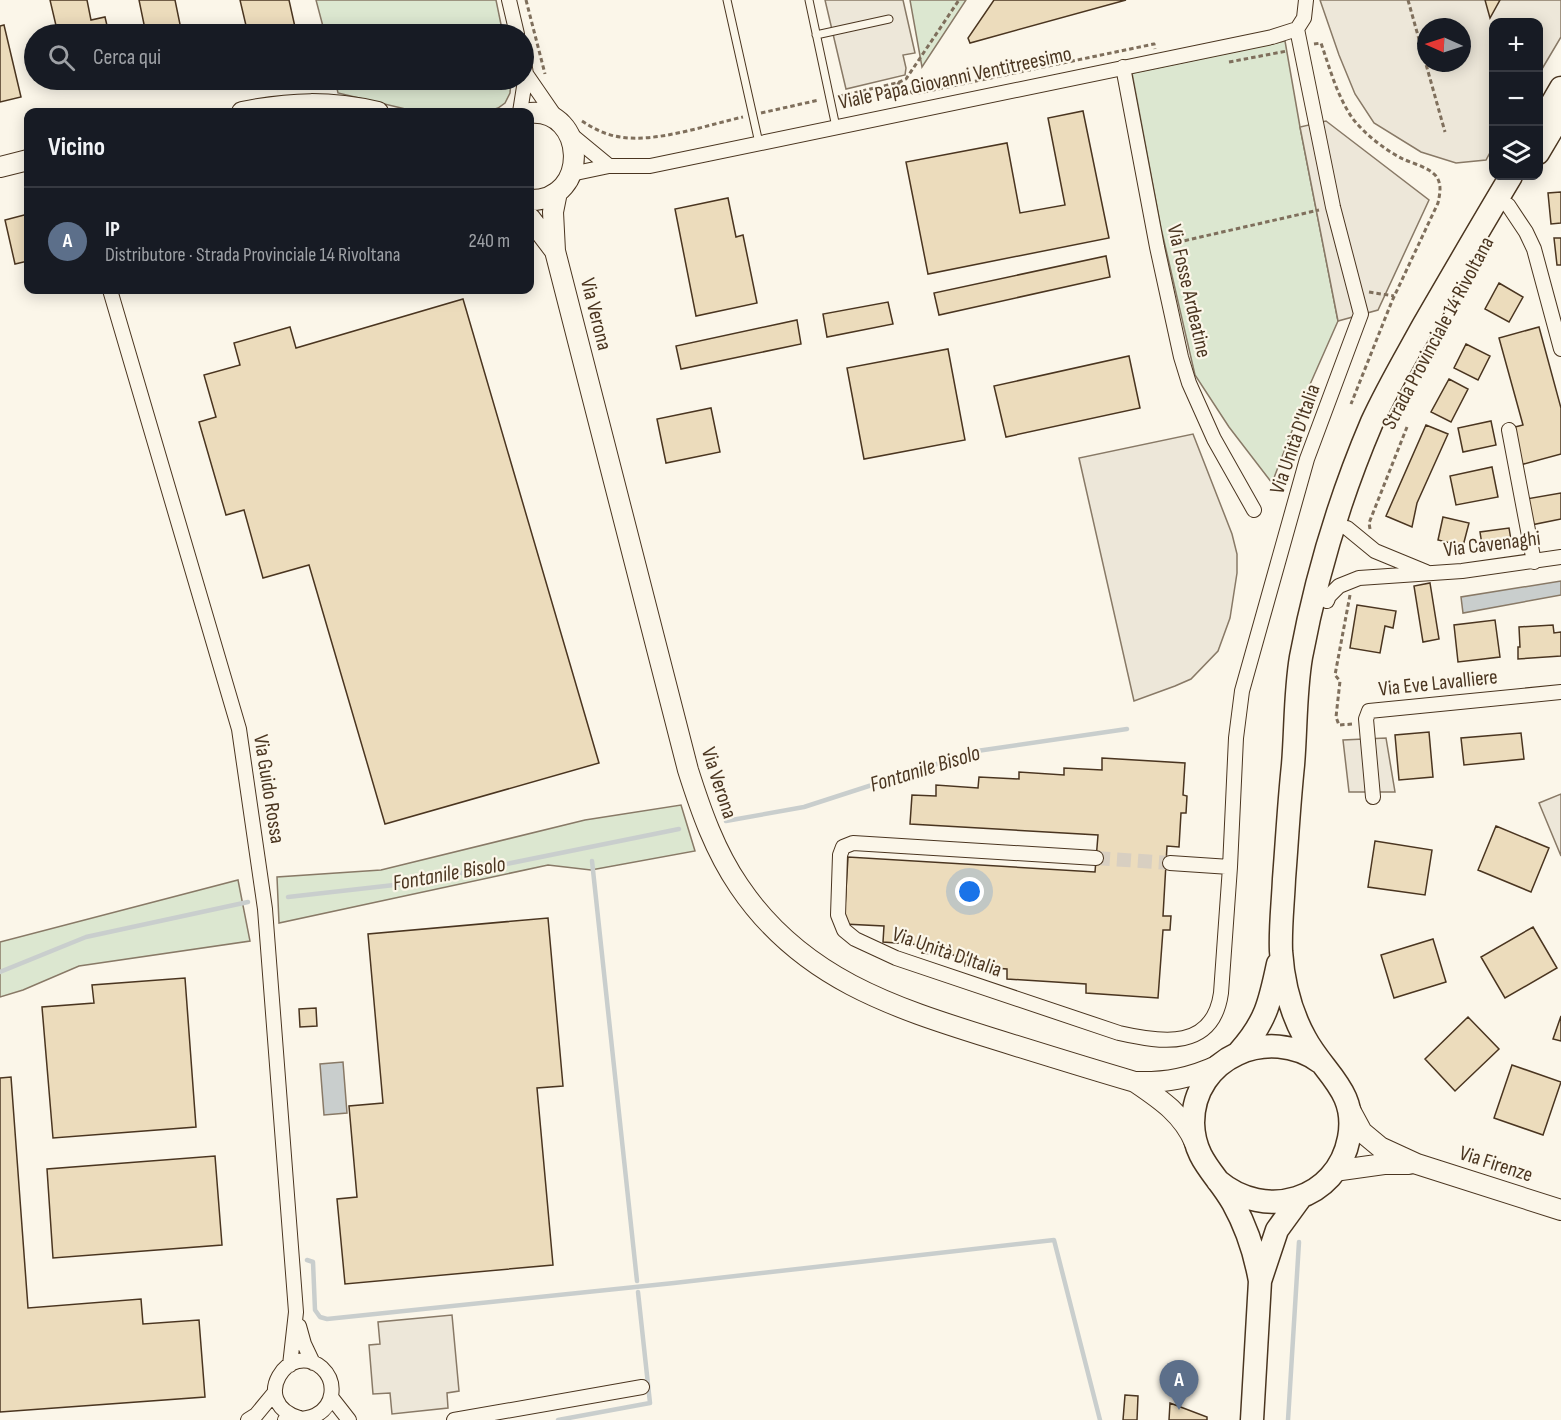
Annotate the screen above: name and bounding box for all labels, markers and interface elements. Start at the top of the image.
north arrow [1417,18,1471,72]
map controls [1489,18,1543,180]
button: + [1489,18,1543,72]
search box [24,24,534,90]
icon: search [45,41,78,74]
street label: Viale Papa Giovanni Ventitreesimo [836,41,1074,115]
text: Cerca qui [93,44,161,71]
button: − [1489,72,1543,126]
button: layers [1489,126,1543,180]
text: Vicino [48,132,105,163]
text: IP [105,216,120,243]
street label: Via Fosse Ardeatine [1162,222,1216,360]
text: A [63,229,72,253]
text: 240 m [469,229,510,253]
street label: Strada Provinciale 14 Rivoltana [1377,232,1499,434]
text: Distributore · Strada Provinciale 14 Rivoltana [105,243,400,267]
street label: Via Verona [575,275,617,353]
street label: Via Unità D'Italia [1265,381,1325,497]
street label: Via Cavenaghi [1442,526,1542,562]
street label: Via Eve Lavalliere [1377,664,1499,702]
street label: Via Guido Rossa [248,733,290,845]
water label: Fontanile Bisolo [867,739,983,799]
street label: Via Verona [696,744,742,822]
water label: Fontanile Bisolo [391,851,507,897]
your location [955,877,984,906]
street label: Via Unità D'Italia [889,922,1005,982]
street label: Via Firenze [1456,1140,1536,1188]
pin: A [1160,1360,1198,1410]

